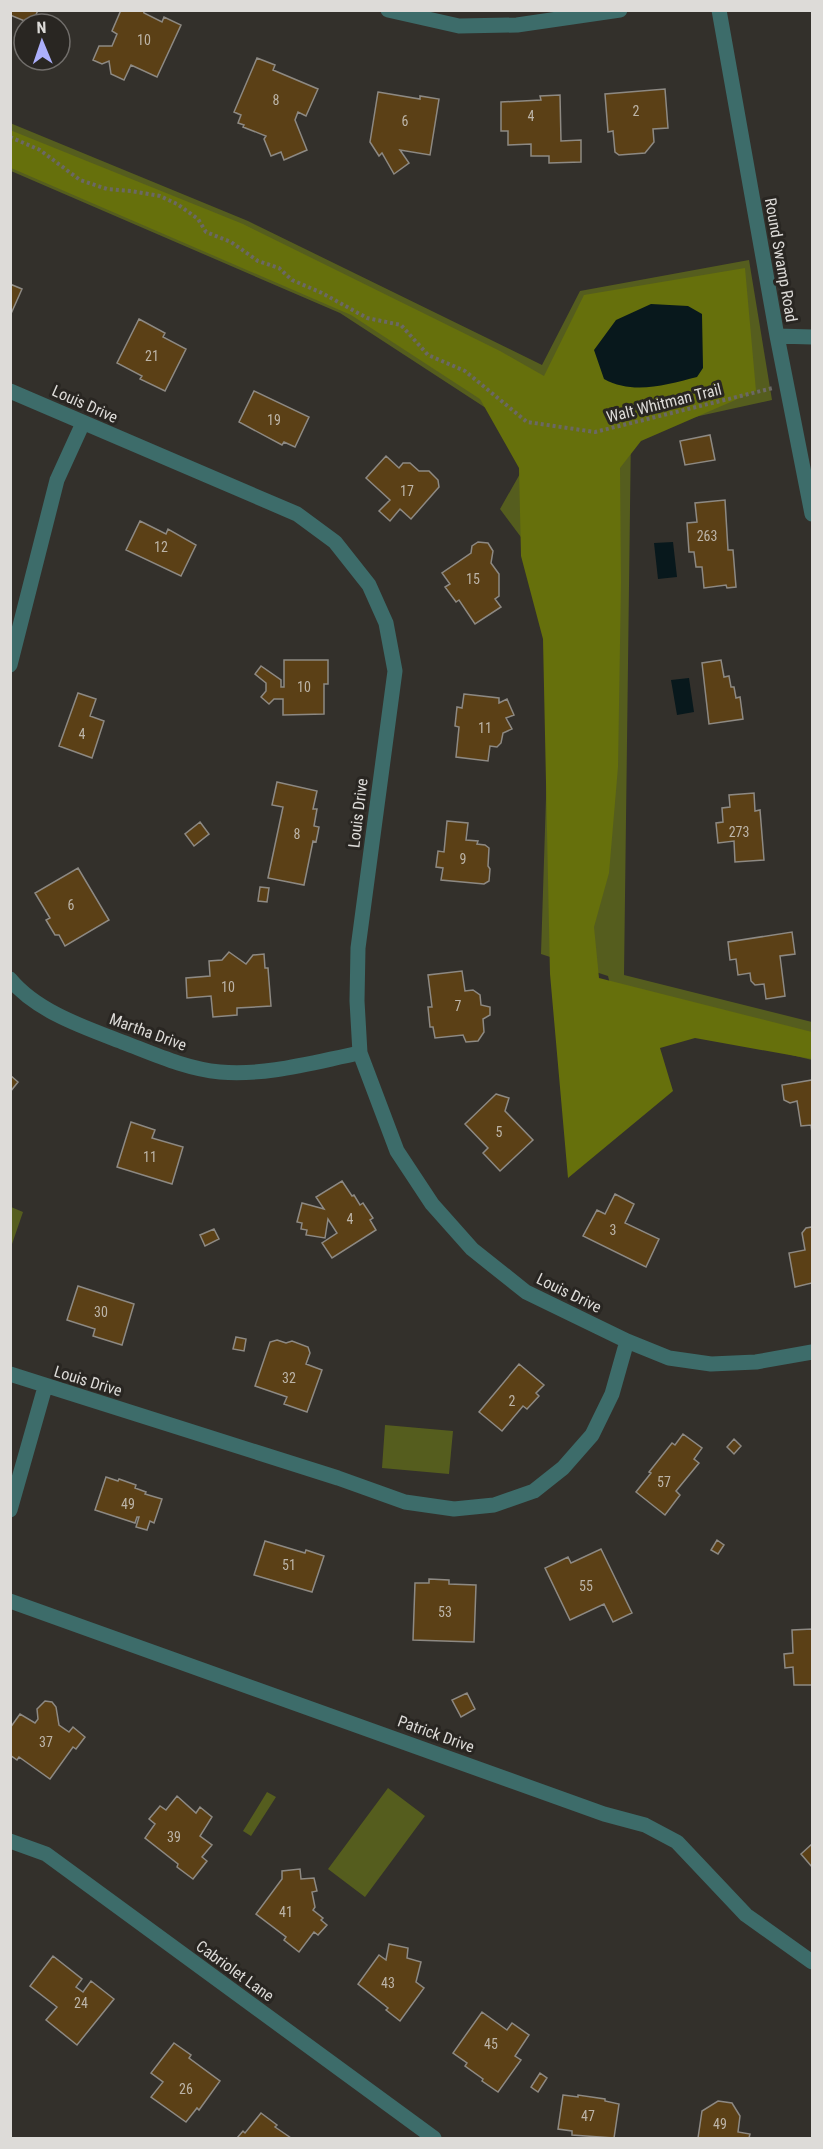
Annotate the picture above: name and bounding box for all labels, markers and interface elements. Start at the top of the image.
north arrow [12,12,72,72]
text: N [36,18,47,37]
house number: 10 [137,32,151,48]
house number: 8 [273,92,280,108]
house number: 2 [633,103,640,119]
house number: 4 [528,108,535,124]
house number: 6 [402,113,409,129]
street label: Round Swamp Road [761,196,801,324]
house number: 21 [145,348,159,364]
street label: Walt Whitman Trail [604,379,724,427]
street label: Louis Drive [49,381,121,427]
house number: 19 [267,412,281,428]
house number: 17 [400,483,414,499]
house number: 263 [697,528,717,544]
house number: 12 [154,539,168,555]
house number: 15 [466,571,480,587]
house number: 10 [297,679,311,695]
house number: 11 [478,720,492,736]
house number: 4 [79,726,86,742]
street label: Louis Drive [344,777,372,849]
house number: 273 [729,824,749,840]
house number: 8 [294,826,301,842]
house number: 9 [460,851,466,867]
house number: 6 [68,897,75,913]
house number: 10 [221,979,235,995]
house number: 7 [455,998,462,1014]
street label: Martha Drive [107,1009,189,1055]
house number: 5 [496,1124,503,1140]
house number: 11 [143,1149,157,1165]
house number: 4 [347,1211,354,1227]
house number: 3 [610,1222,616,1238]
street label: Louis Drive [533,1269,605,1317]
house number: 30 [94,1304,108,1320]
street label: Louis Drive [52,1362,124,1400]
house number: 32 [282,1370,296,1386]
house number: 2 [509,1393,516,1409]
house number: 57 [657,1474,671,1490]
house number: 49 [121,1496,135,1512]
house number: 51 [282,1557,296,1573]
house number: 55 [579,1578,593,1594]
house number: 53 [438,1604,452,1620]
street label: Patrick Drive [395,1711,477,1757]
house number: 37 [39,1734,53,1750]
house number: 39 [167,1829,181,1845]
house number: 41 [279,1904,293,1920]
street label: Cabriolet Lane [192,1936,278,2006]
house number: 43 [381,1975,395,1991]
house number: 24 [74,1995,88,2011]
house number: 45 [484,2036,498,2052]
house number: 26 [179,2081,193,2097]
house number: 47 [581,2108,595,2124]
house number: 49 [713,2116,727,2132]

